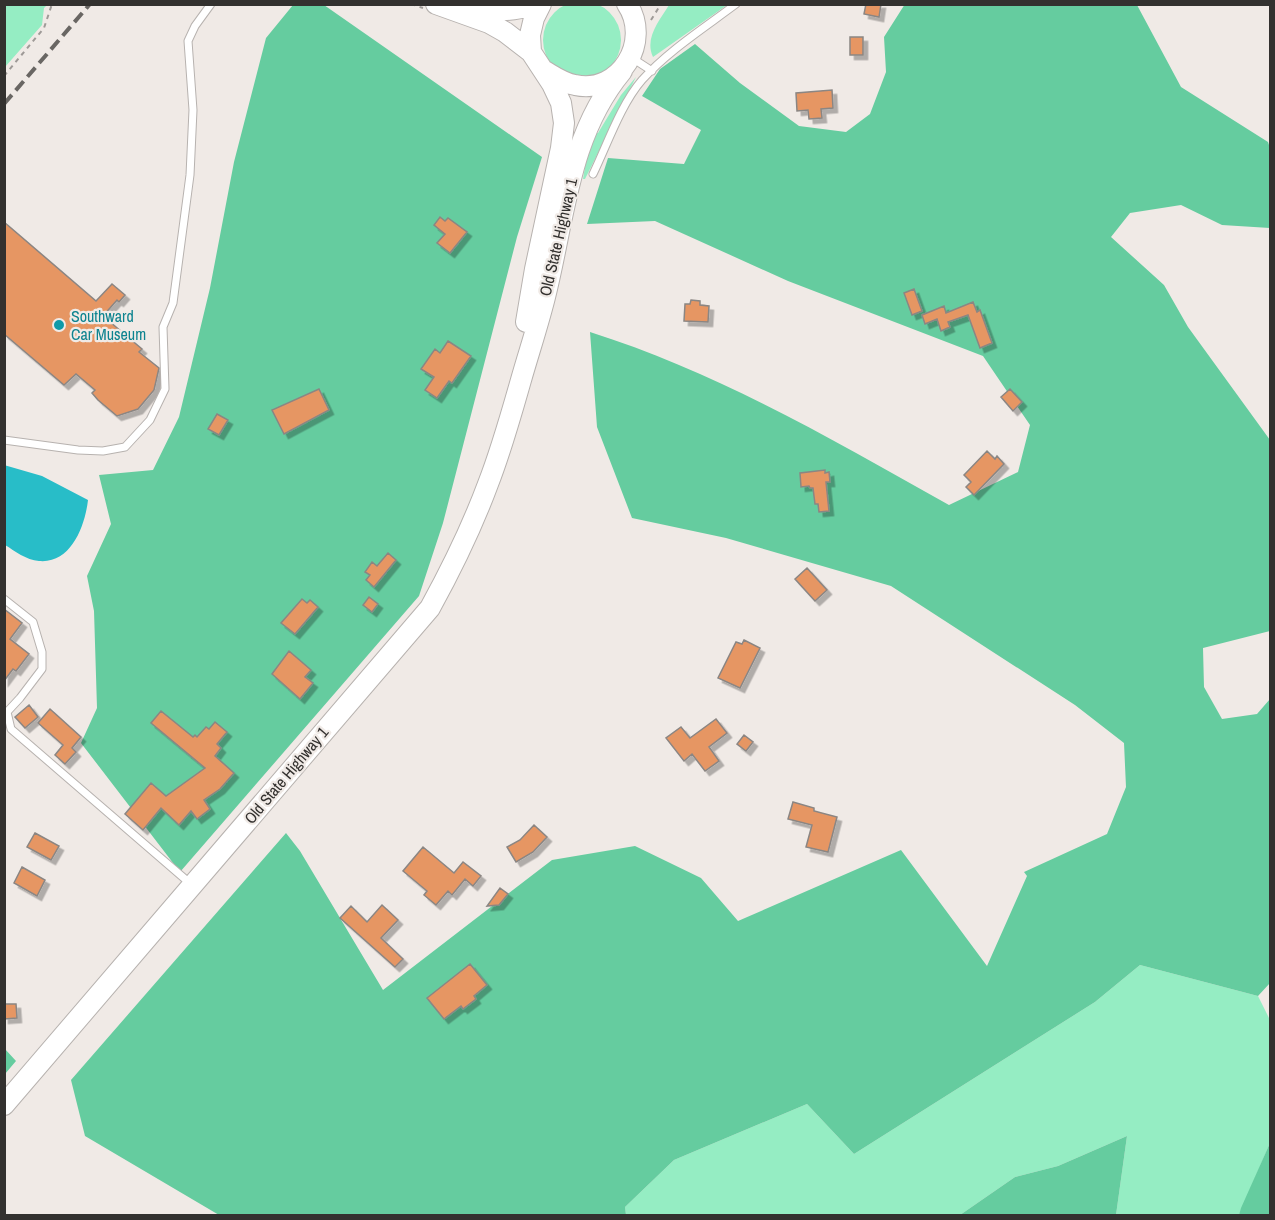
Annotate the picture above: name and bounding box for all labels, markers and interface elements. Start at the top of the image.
street label: Old State Highway 1 [534,175,582,298]
place label: Southward Car Museum [71,305,146,345]
marker: Southward Car Museum [52,318,66,332]
street label: Old State Highway 1 [239,721,334,828]

